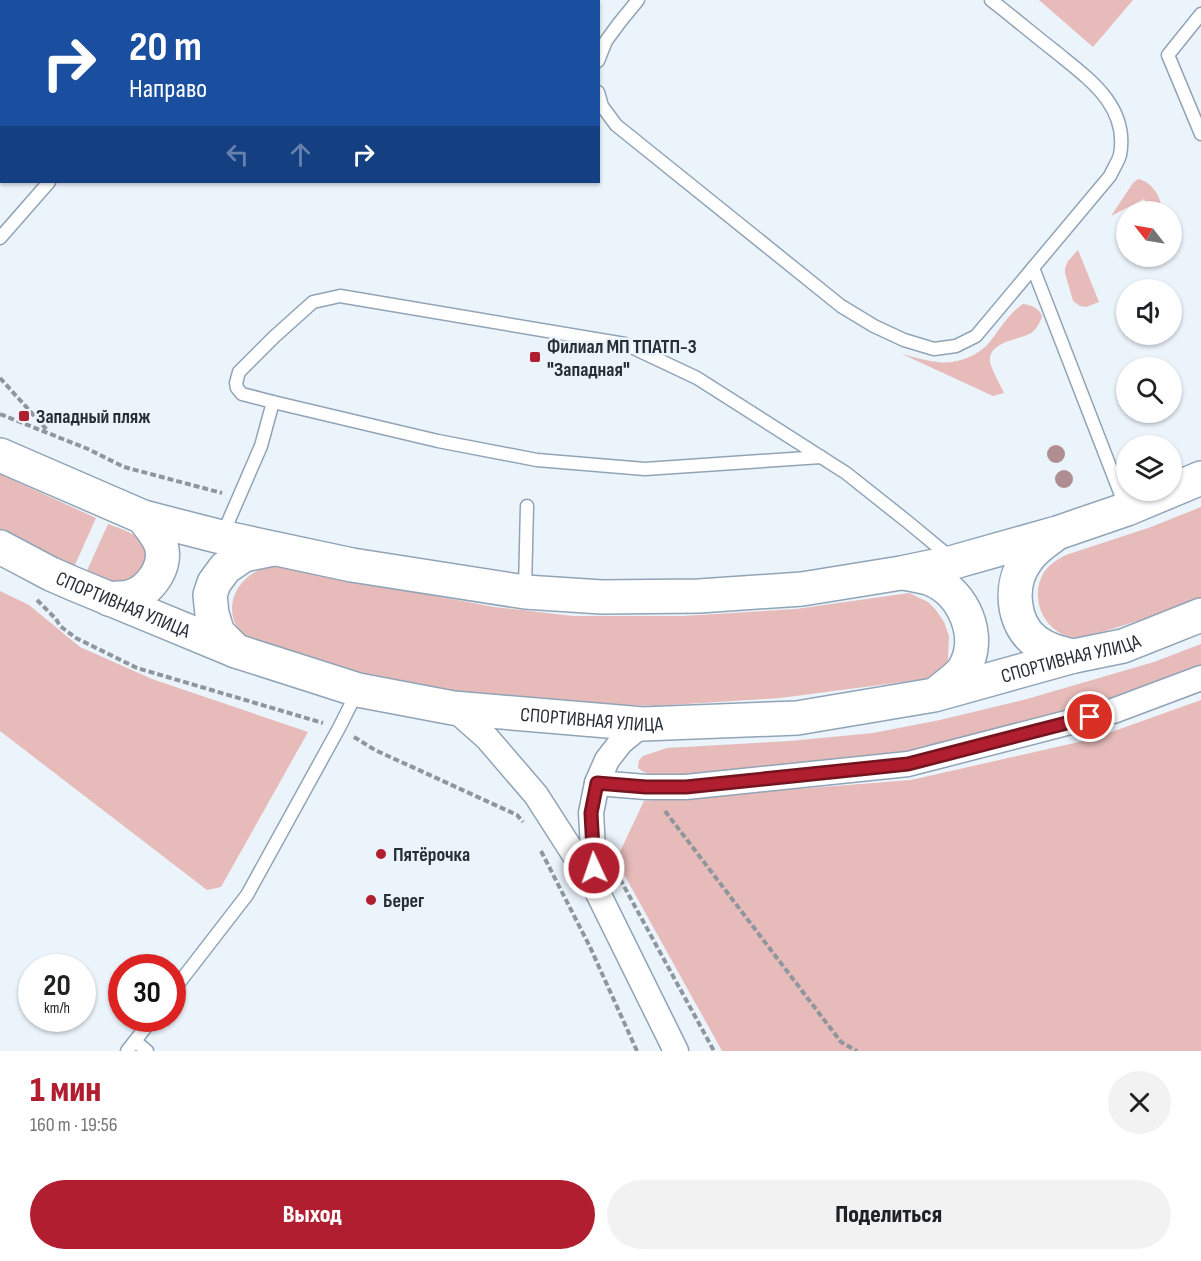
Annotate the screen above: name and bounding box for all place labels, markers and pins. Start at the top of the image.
place label: Филиал МП ТПАТП-3 "Западная" [547,335,697,382]
marker: Филиал МП ТПАТП-3 "Западная" [528,350,542,364]
place label: Западный пляж [36,405,151,429]
marker: Западный пляж [17,409,31,423]
pin [1064,691,1115,742]
place label: Пятёрочка [393,843,470,867]
marker: Пятёрочка [374,847,388,861]
place label: Берег [383,889,424,913]
marker: Берег [364,893,378,907]

